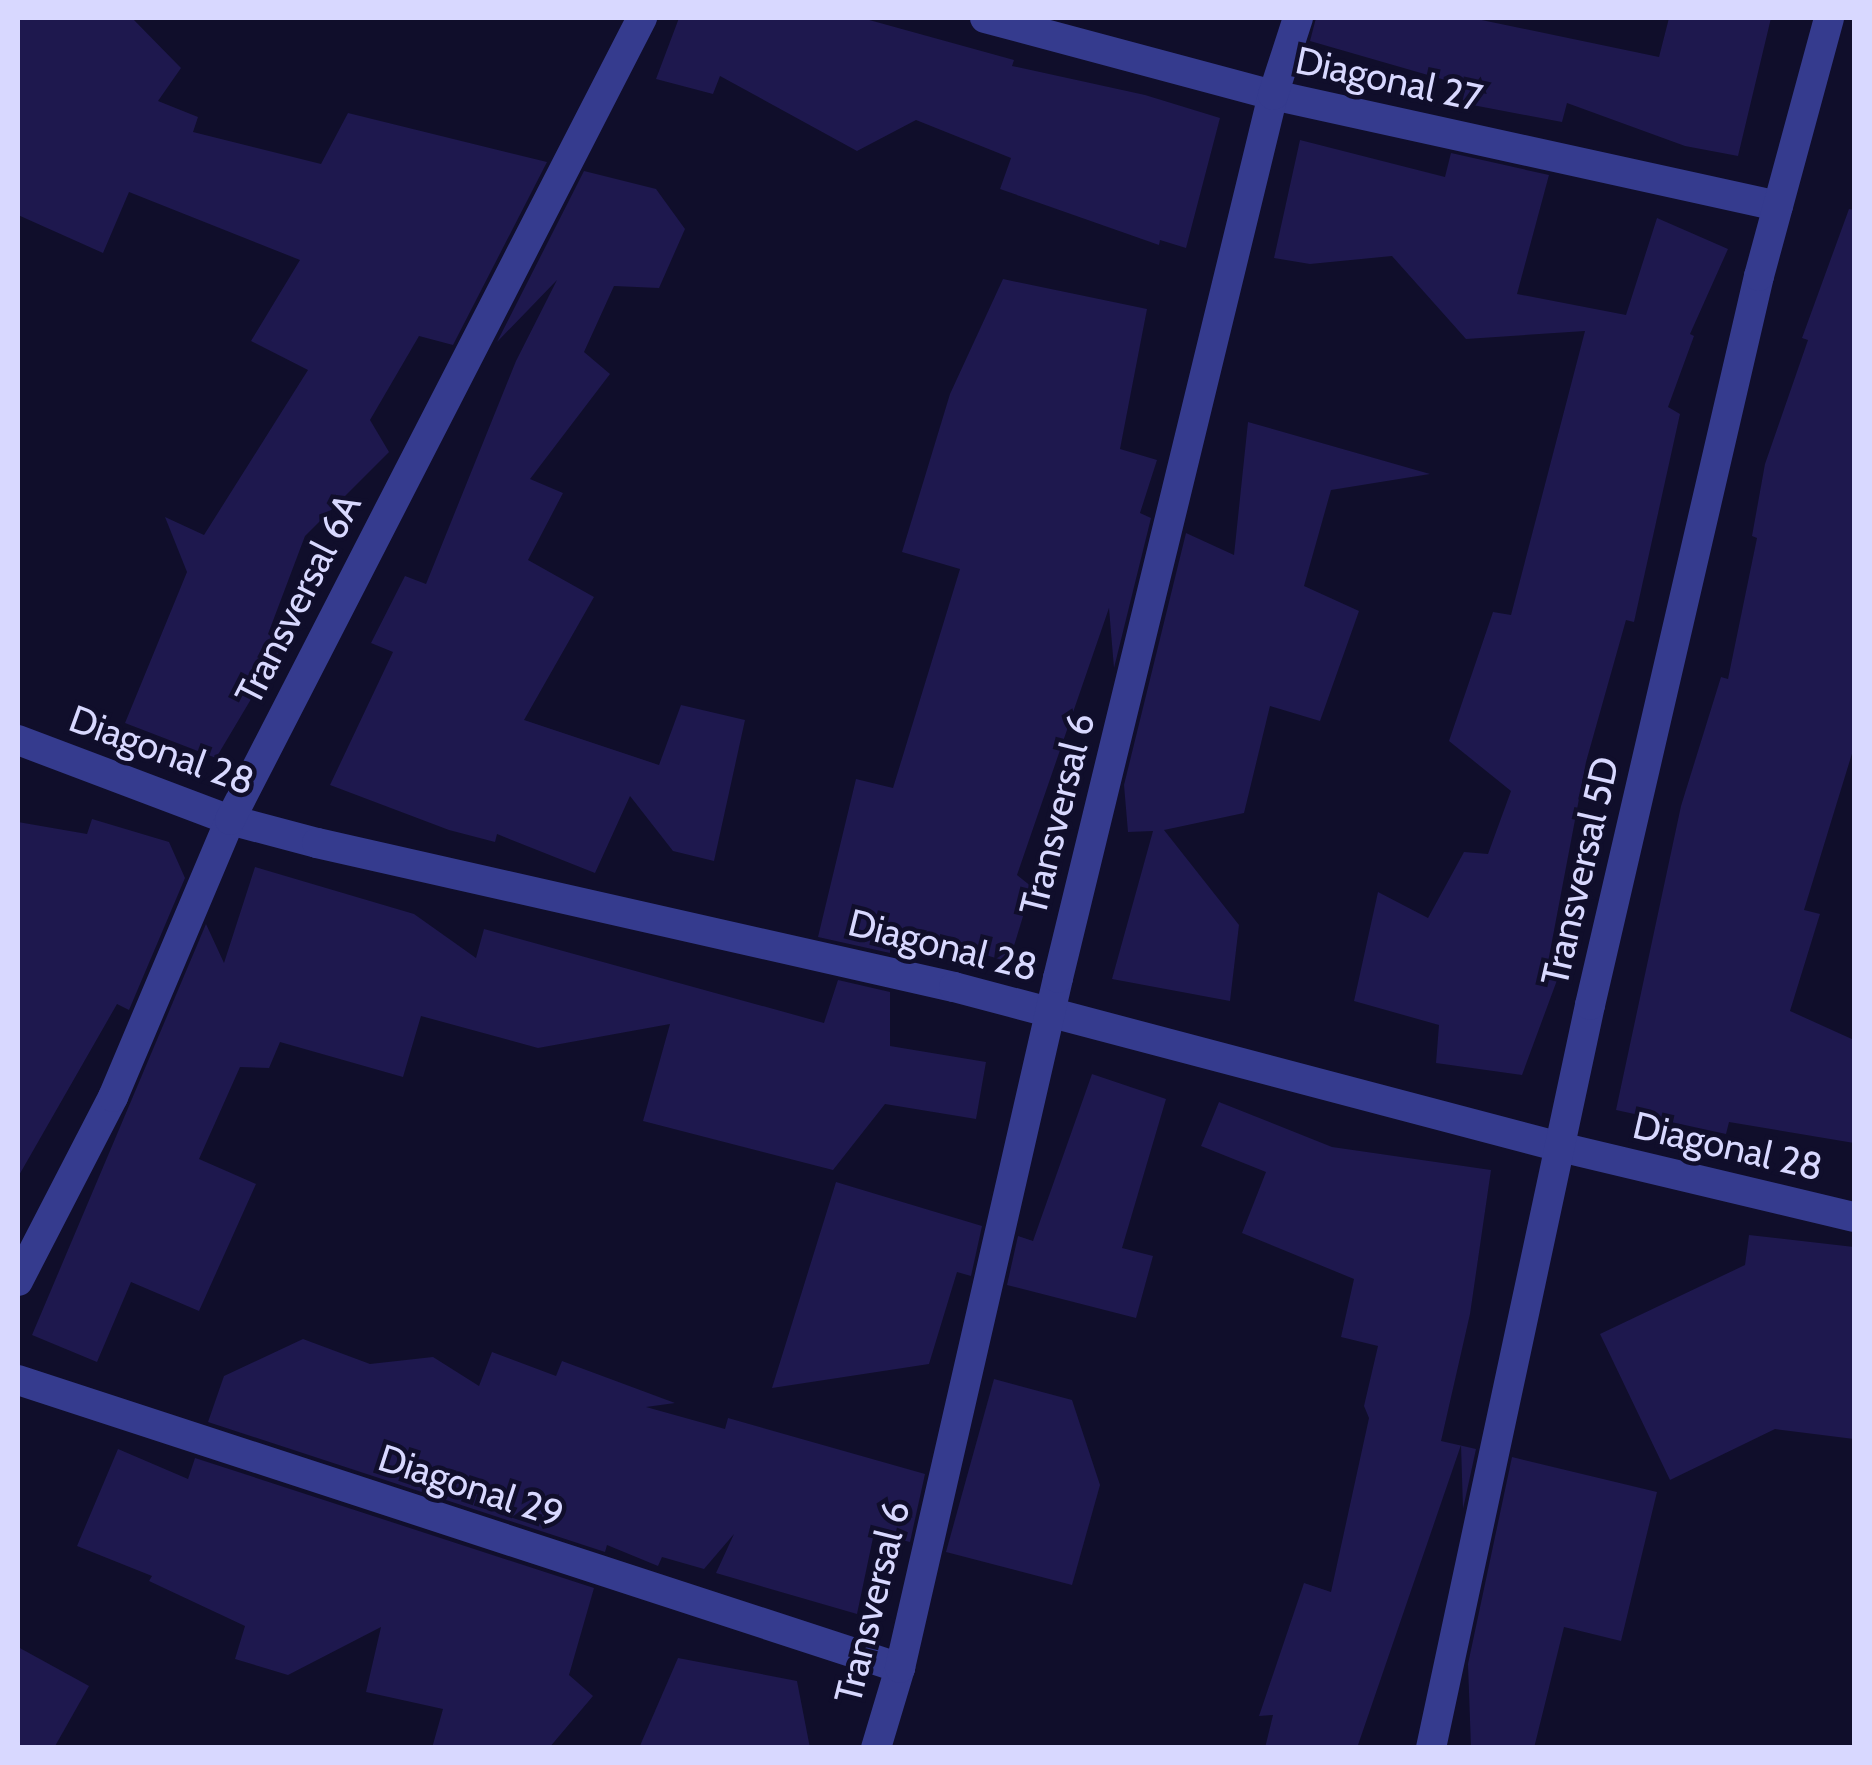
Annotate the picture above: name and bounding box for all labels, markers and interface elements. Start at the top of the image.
street label: Diagonal 27 [1292,37,1486,121]
street label: Transversal 6A [225,486,371,712]
street label: Diagonal 28 [63,695,261,805]
street label: Transversal 6 [1010,708,1104,920]
street label: Transversal 5D [1532,752,1628,990]
street label: Diagonal 28 [844,899,1042,991]
street label: Diagonal 28 [1629,1102,1827,1190]
street label: Diagonal 29 [373,1435,569,1537]
street label: Transversal 6 [825,1496,919,1708]

